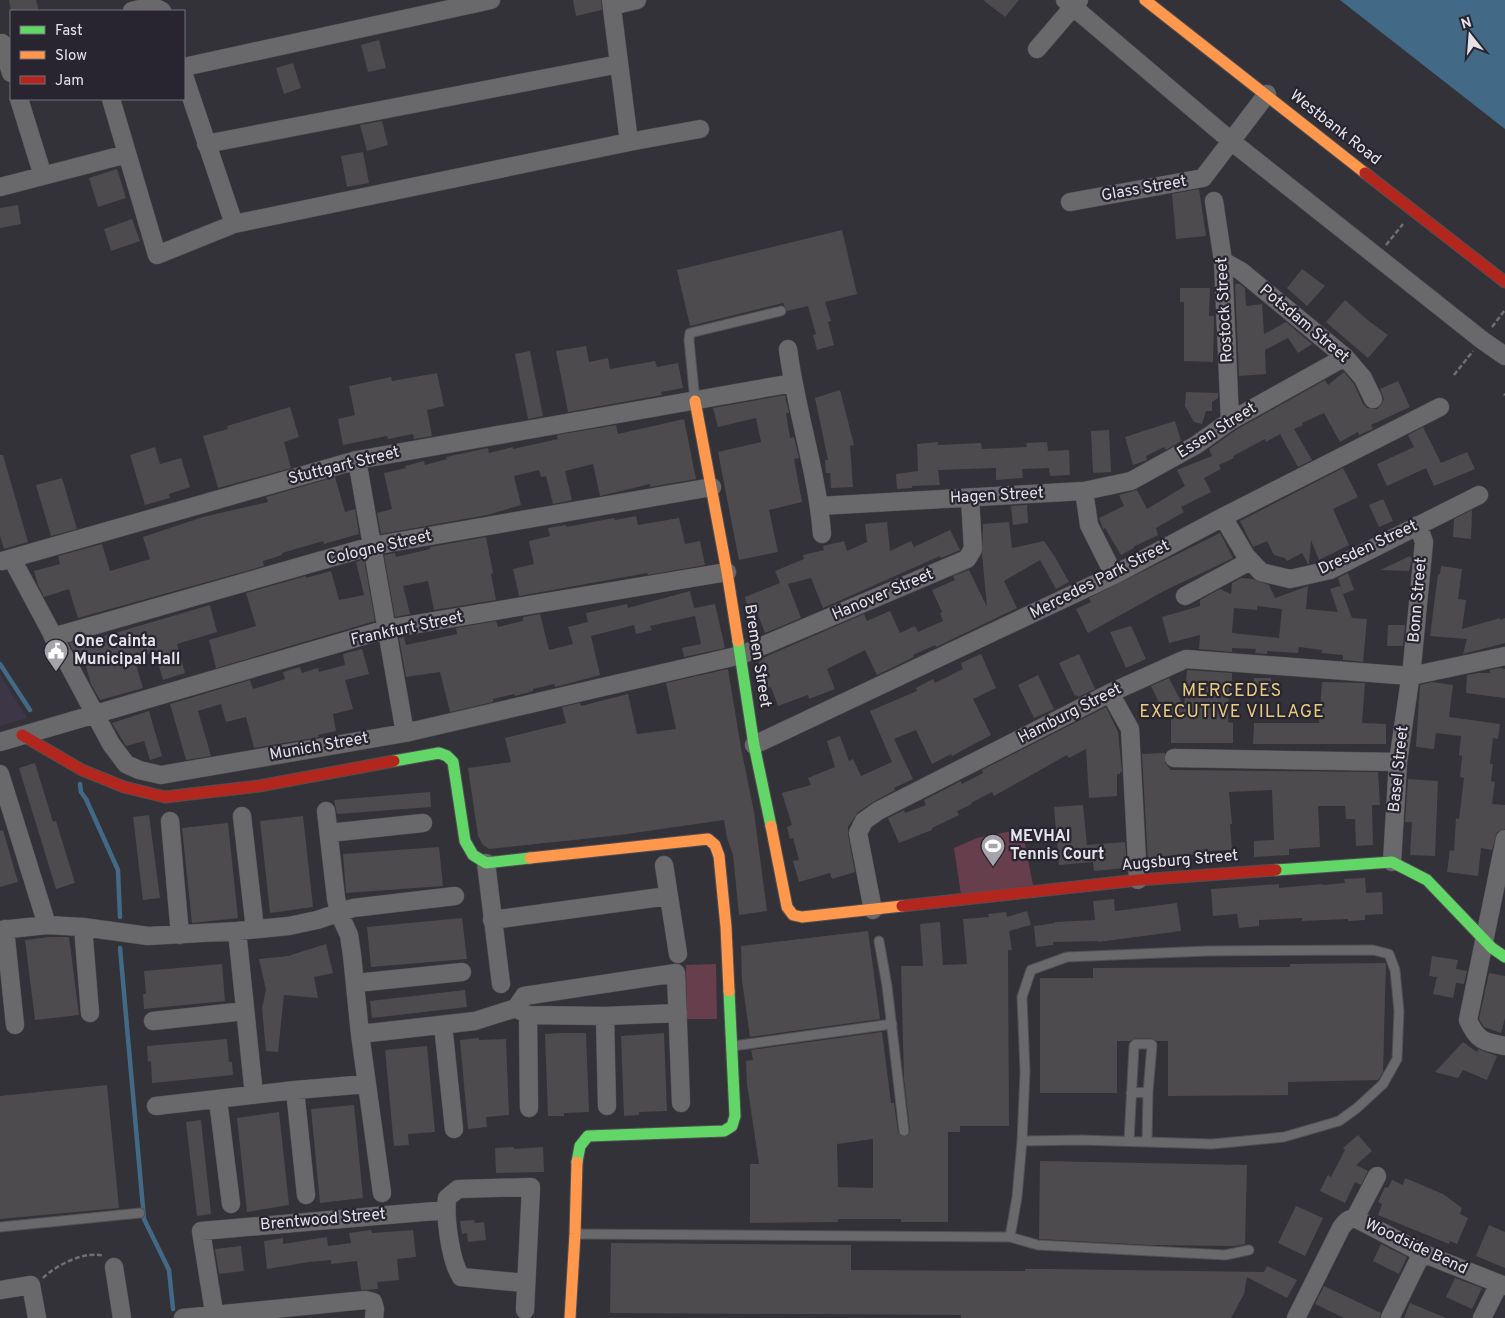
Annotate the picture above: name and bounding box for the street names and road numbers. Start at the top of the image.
street label: Westbank Road [1285,86,1385,170]
street label: Glass Street [1100,172,1188,206]
street label: Rostock Street [1212,257,1238,363]
street label: Potsdam Street [1255,281,1353,367]
street label: Essen Street [1174,399,1260,463]
street label: Stuttgart Street [286,443,402,489]
street label: Hagen Street [950,484,1044,508]
street label: Dresden Street [1315,516,1421,580]
street label: Cologne Street [324,526,434,570]
street label: Mercedes Park Street [1027,536,1173,624]
street label: Bonn Street [1404,557,1432,643]
street label: Hanover Street [829,565,937,625]
street label: Bremen Street [739,603,775,709]
street label: Frankfurt Street [349,607,465,651]
street label: Hamburg Street [1015,679,1125,749]
street label: Basel Street [1385,725,1413,813]
street label: Munich Street [268,728,370,766]
street label: Augsburg Street [1121,846,1239,876]
street label: Brentwood Street [259,1205,387,1235]
street label: Woodside Bend [1361,1214,1471,1280]

